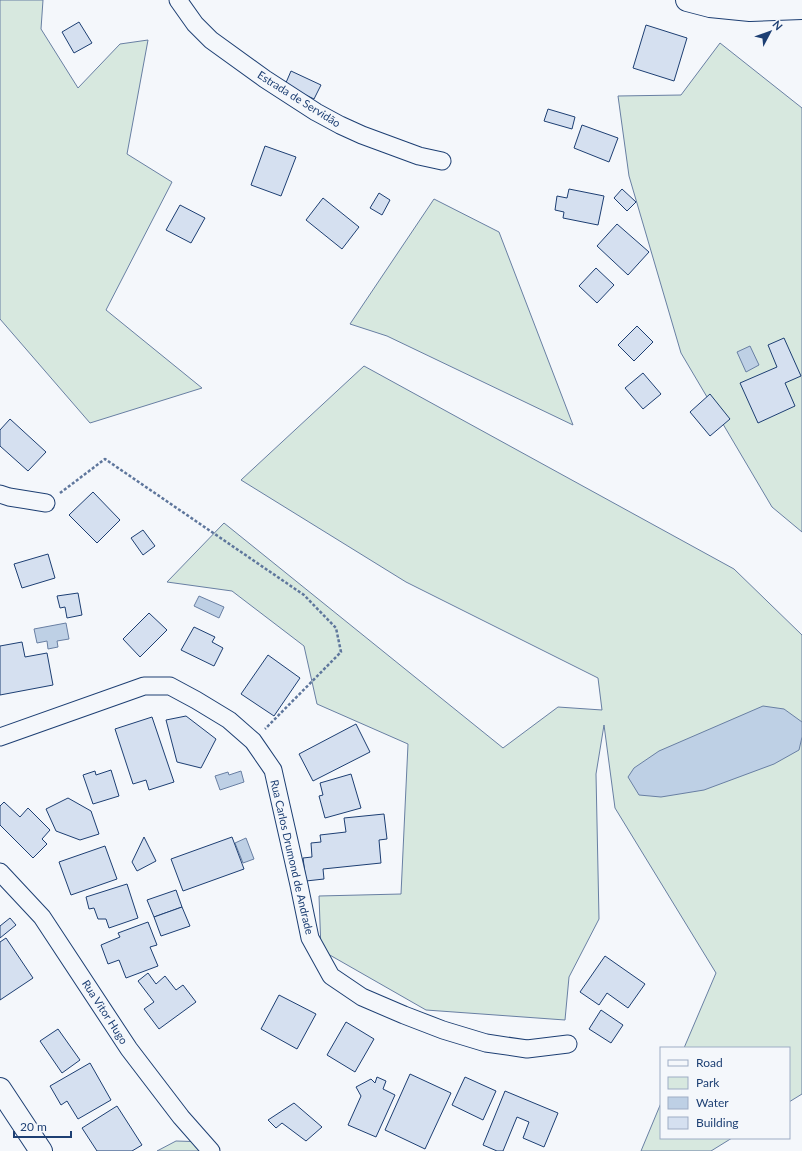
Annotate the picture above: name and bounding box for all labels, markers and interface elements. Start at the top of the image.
north arrow [750,12,790,52]
text: N [770,18,786,33]
street label: Estrada de Servidão [255,68,343,129]
street label: Rua Carlos Drumond de Andrade [268,778,317,936]
street label: Rua Vitor Hugo [80,977,131,1046]
legend [660,1047,790,1139]
text: Road [696,1055,723,1070]
text: Park [696,1075,720,1090]
text: Water [696,1095,729,1110]
scale bar [14,1113,71,1139]
text: Building [696,1115,739,1130]
text: 20 m [20,1119,47,1134]

